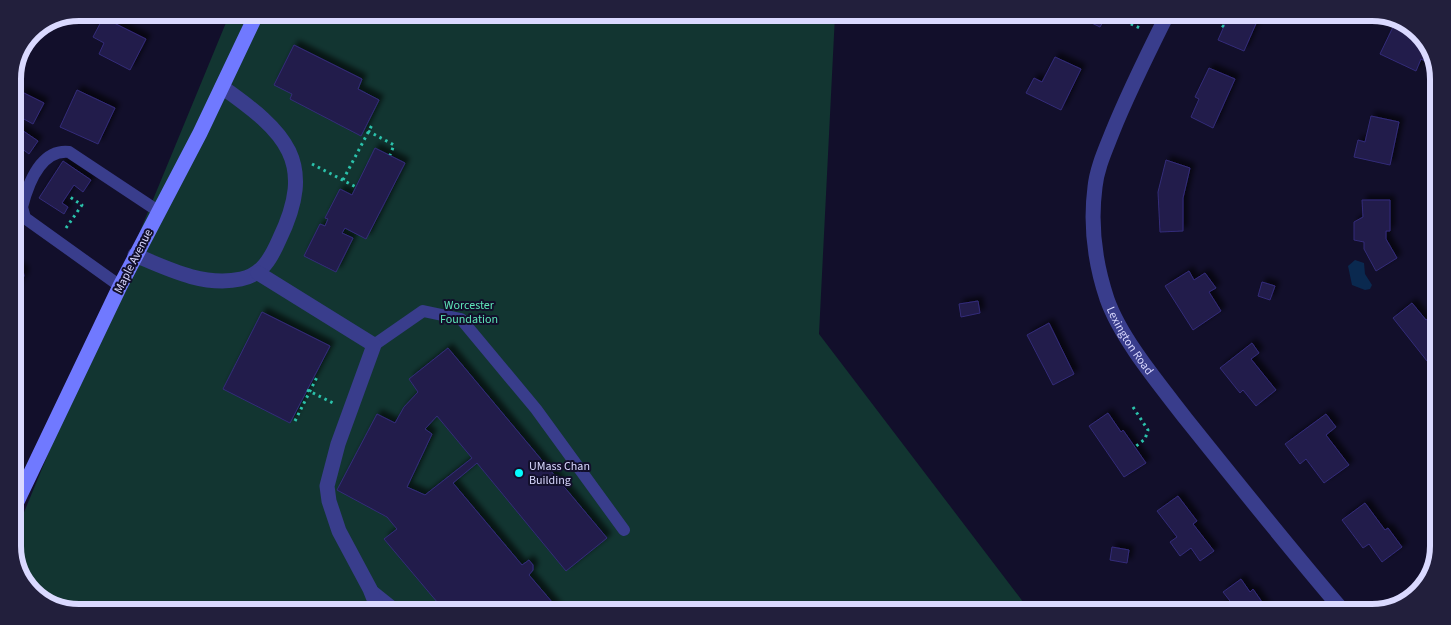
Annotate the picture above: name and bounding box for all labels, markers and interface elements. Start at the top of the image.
street label: Maple Avenue [110,226,157,296]
park label: Worcester Foundation [440,297,498,328]
street label: Lexington Road [1102,304,1157,379]
place label: UMass Chan Building [529,458,590,489]
marker: UMass Chan Building [513,467,525,479]

